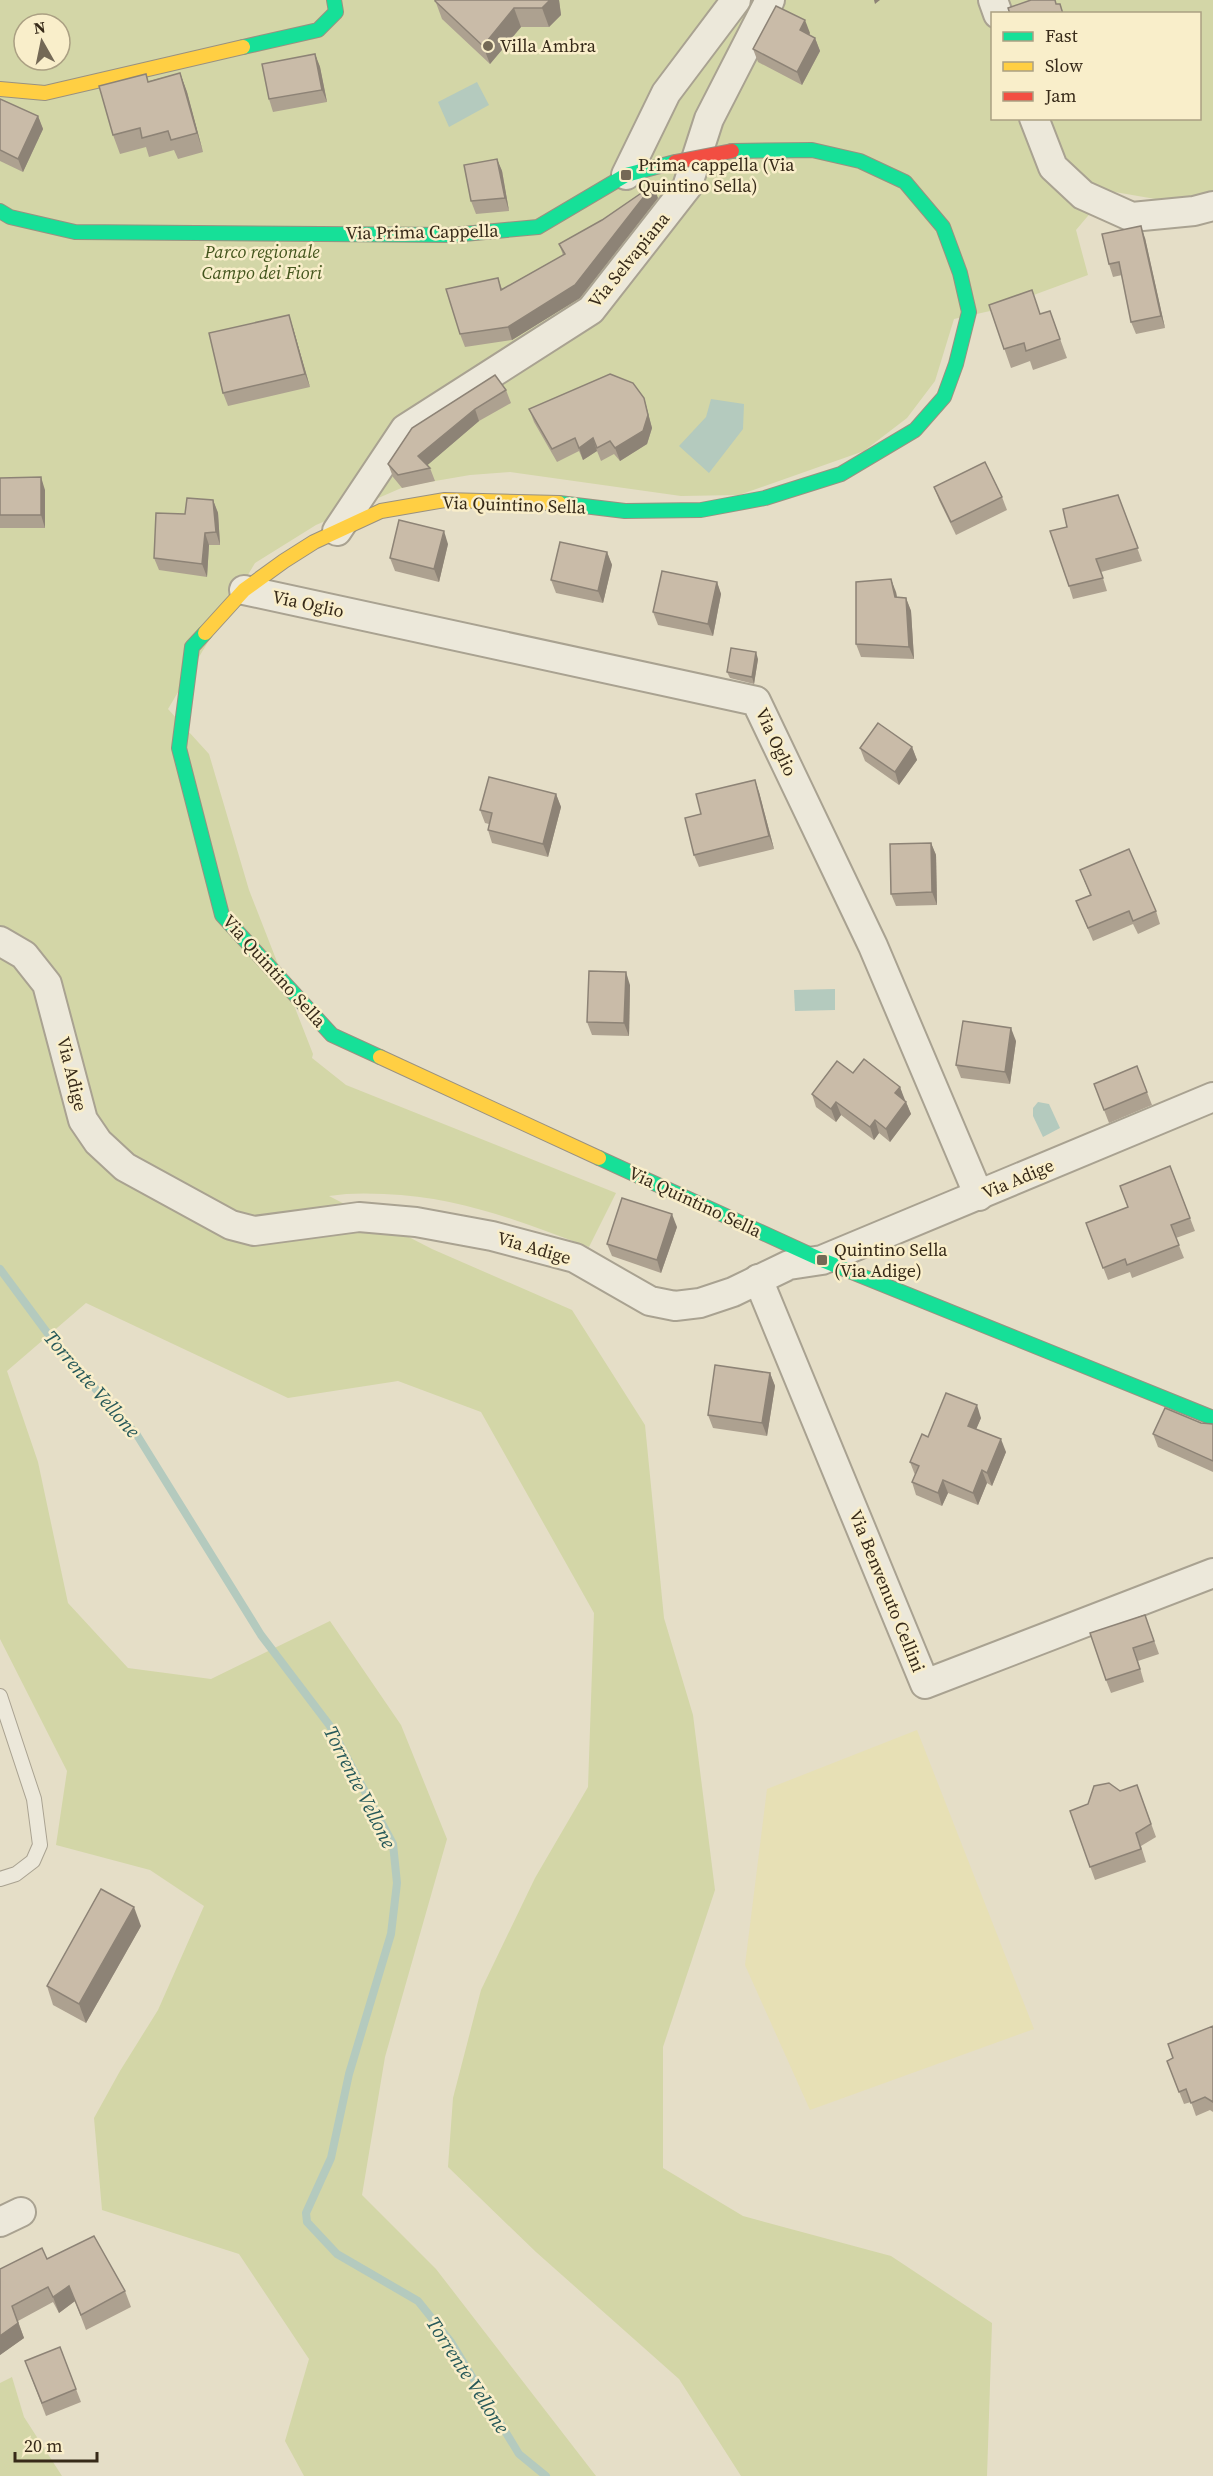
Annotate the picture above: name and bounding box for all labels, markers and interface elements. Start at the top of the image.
north arrow [12,12,72,72]
legend [991,12,1201,120]
text: N [32,15,47,39]
text: Fast [1045,23,1078,48]
place label: Villa Ambra [500,33,597,58]
marker: Villa Ambra [481,39,495,53]
text: Slow [1045,53,1083,78]
text: Jam [1044,83,1077,108]
place label: Prima cappella (Via Quintino Sella) [638,152,795,198]
marker: Prima cappella (Via Quintino Sella) [619,168,633,182]
street label: Via Selvapiana [582,206,675,313]
street label: Via Prima Cappella [345,218,500,245]
park label: Parco regionale Campo dei Fiori [202,239,323,285]
street label: Via Quintino Sella [442,489,587,520]
street label: Via Oglio [270,584,346,623]
street label: Via Oglio [750,704,803,780]
street label: Via Quintino Sella [217,909,332,1033]
street label: Via Adige [51,1034,94,1114]
street label: Via Adige [978,1152,1058,1205]
street label: Via Quintino Sella [625,1160,766,1244]
street label: Via Adige [494,1225,574,1270]
place label: Quintino Sella (Via Adige) [834,1237,948,1283]
marker: Quintino Sella (Via Adige) [815,1253,829,1267]
water label: Torrente Vellone [37,1324,147,1444]
street label: Via Benvenuto Cellini [843,1506,931,1676]
water label: Torrente Vellone [317,1721,403,1853]
water label: Torrente Vellone [420,2311,516,2439]
scale bar [15,2425,98,2463]
text: 20 m [24,2433,62,2458]

